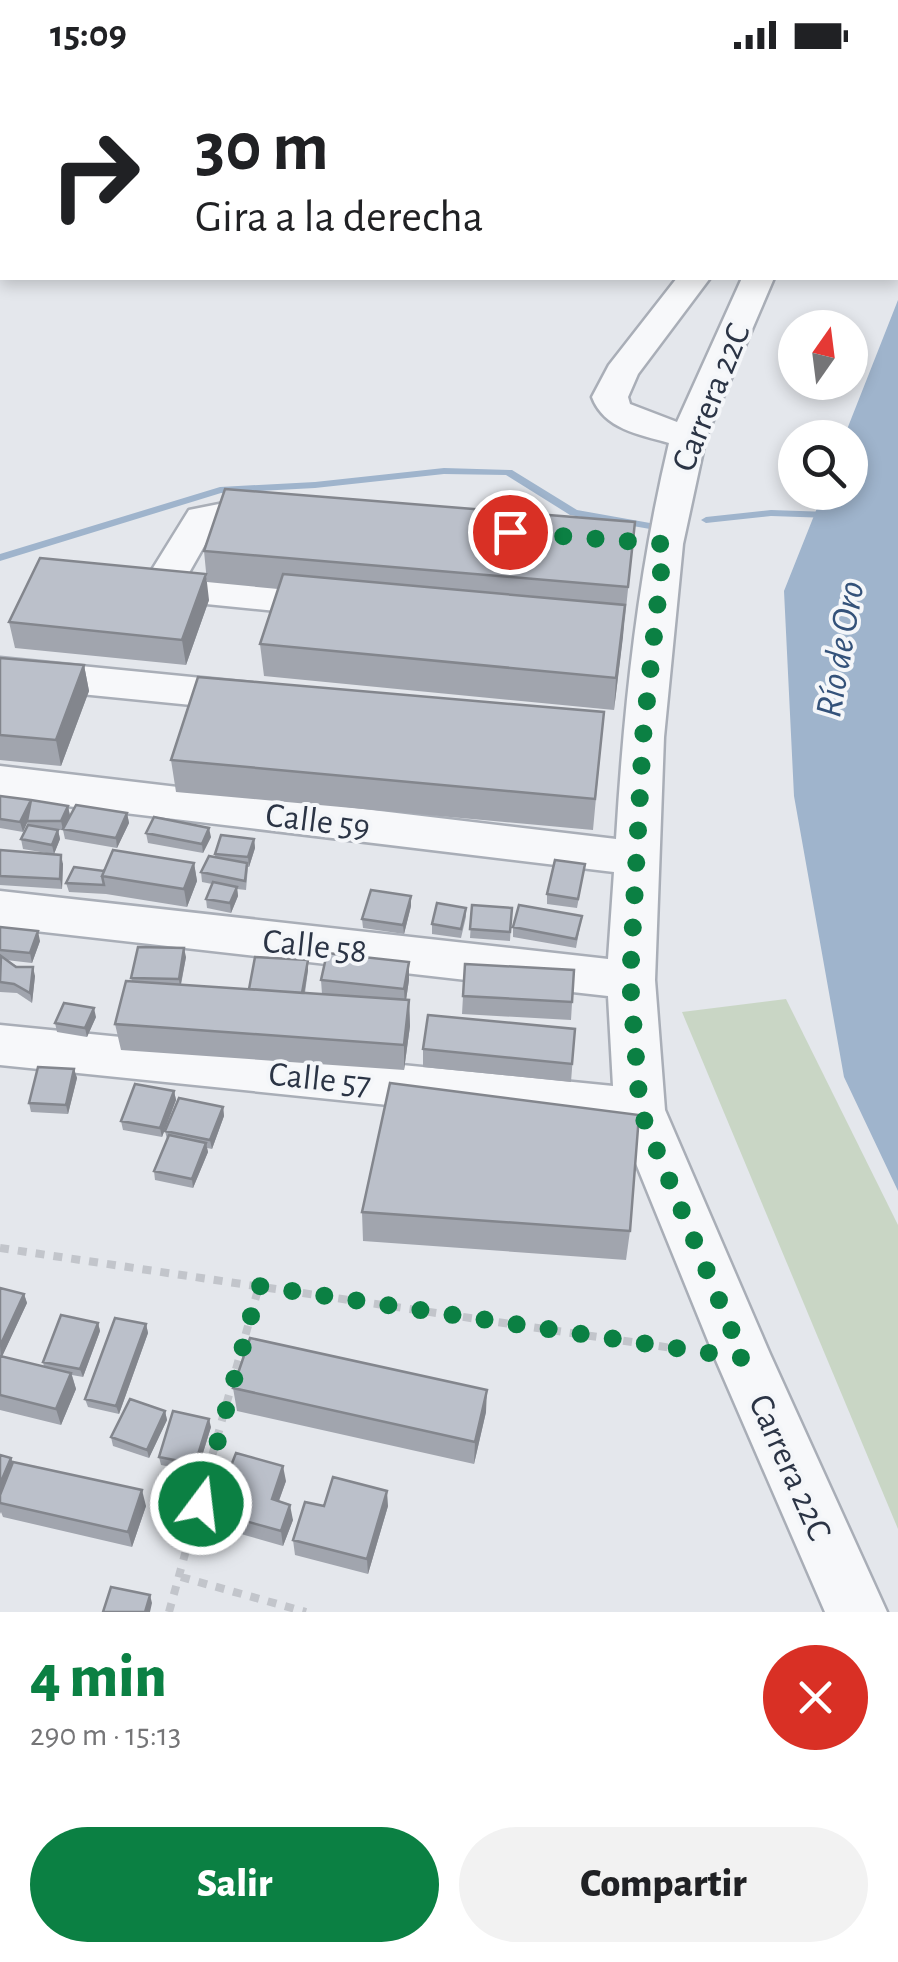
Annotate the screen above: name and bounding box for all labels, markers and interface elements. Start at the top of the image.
text: 15:09 [50,16,127,54]
icon: right [30,110,160,240]
text: 30 m [195,113,329,183]
text: Gira a la derecha [195,195,484,240]
north arrow [778,310,868,400]
map controls [778,310,868,510]
street label: Carrera 22C [666,319,757,476]
button: search [778,420,868,510]
pin [468,490,553,575]
icon: arrive [483,505,538,560]
water label: Río de Oro [810,578,872,720]
street label: Calle 59 [264,798,372,845]
street label: Calle 58 [261,924,369,969]
street label: Calle 57 [267,1057,373,1102]
street label: Carrera 22C [742,1389,837,1546]
position arrow [149,1452,253,1556]
button: close [763,1645,868,1750]
text: 4 min [30,1648,167,1708]
text: 290 m · 15:13 [30,1719,181,1751]
button: Salir [30,1827,439,1942]
button: Compartir [459,1827,868,1942]

